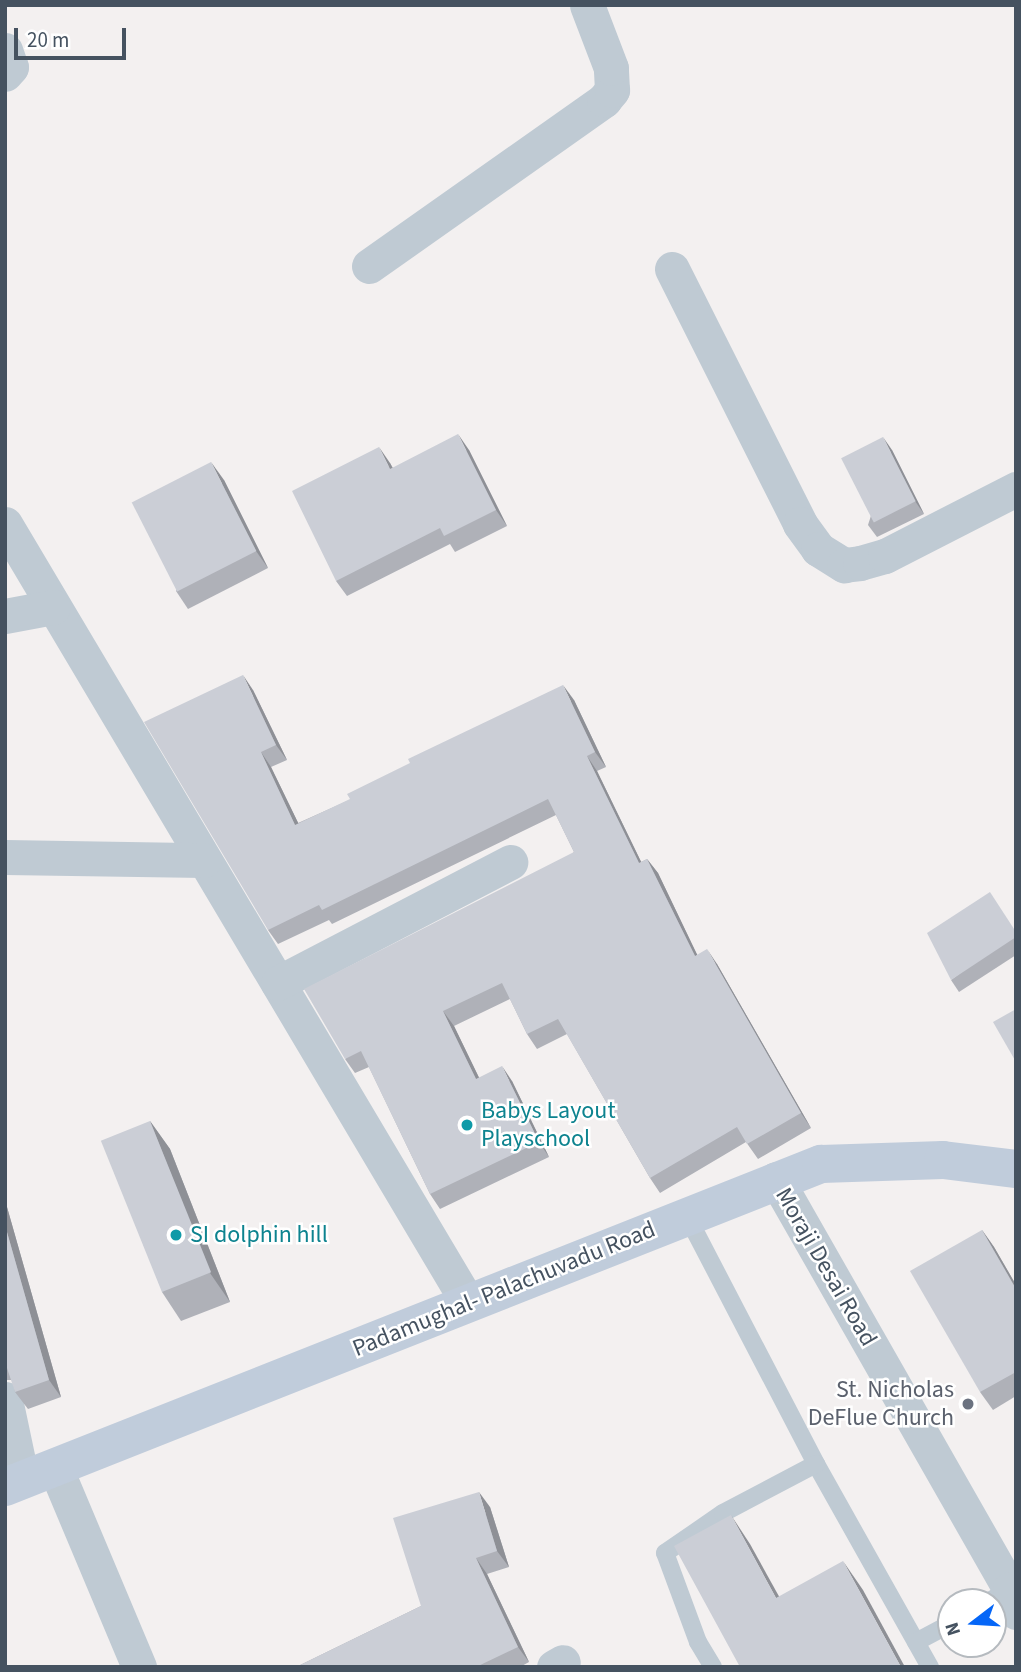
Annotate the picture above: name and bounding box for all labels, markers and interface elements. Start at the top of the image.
scale bar [18,14,130,58]
text: 20 m [27,25,69,55]
place label: Babys Layout Playschool [481,1097,616,1153]
marker: Babys Layout Playschool [459,1117,475,1133]
street label: Moraji Desai Road [769,1183,883,1351]
street label: Padamughal- Palachuvadu Road [348,1215,660,1363]
place label: SI dolphin hill [190,1221,328,1249]
marker: SI dolphin hill [168,1227,184,1243]
place label: St. Nicholas DeFlue Church [808,1376,954,1432]
marker: St. Nicholas DeFlue Church [960,1396,976,1412]
north arrow [937,1588,1007,1658]
text: N [939,1619,968,1639]

